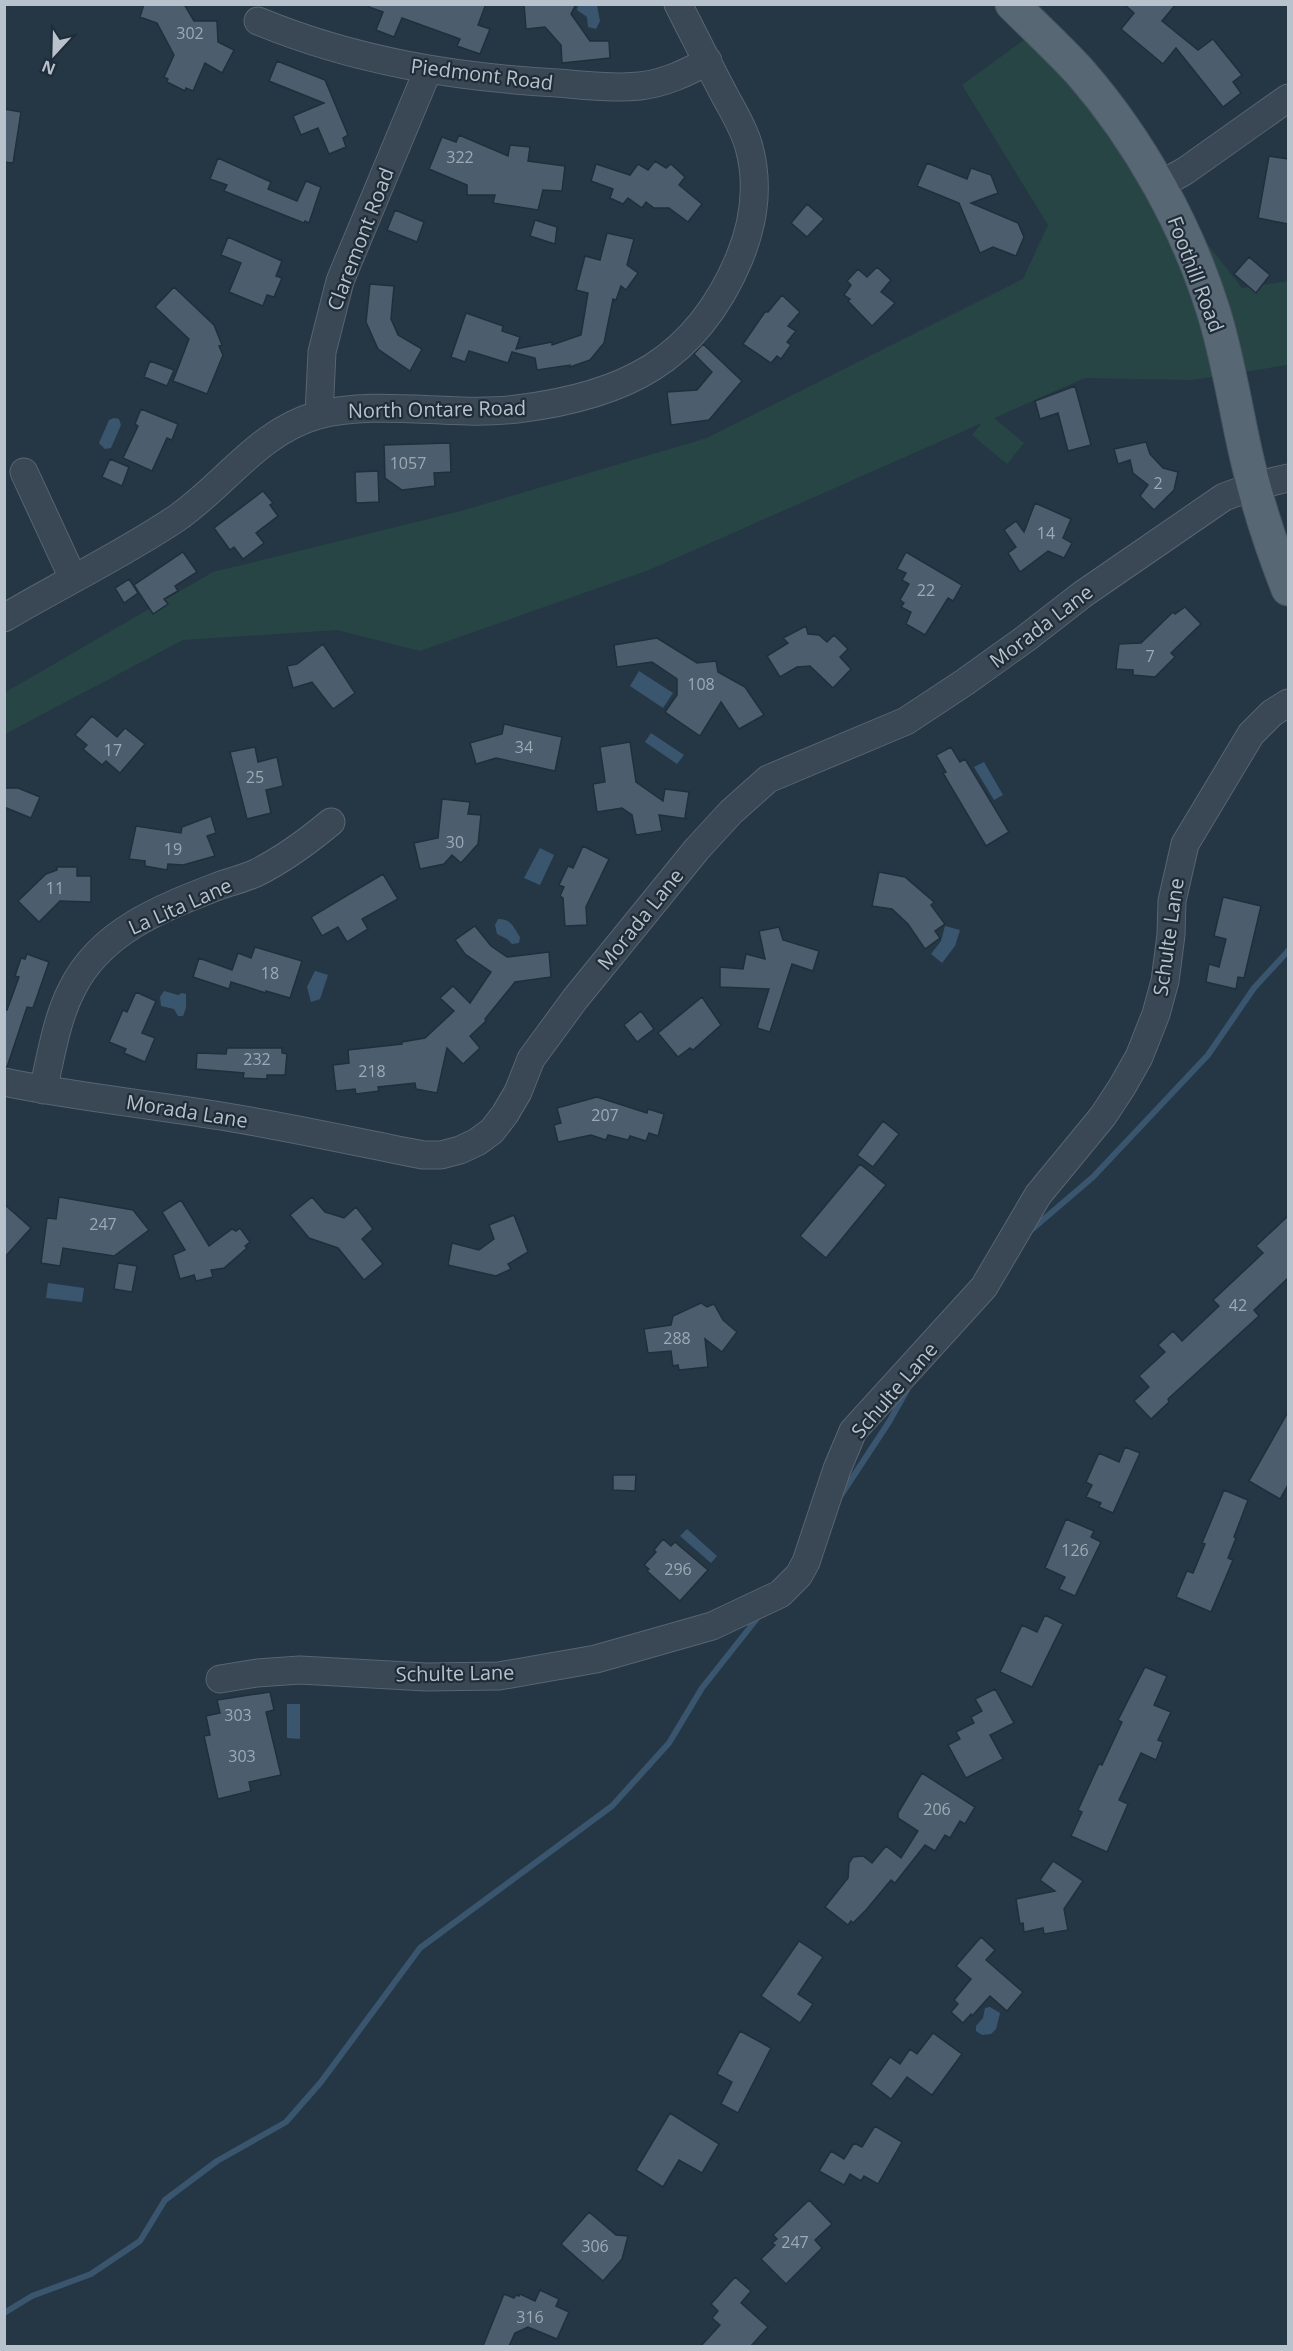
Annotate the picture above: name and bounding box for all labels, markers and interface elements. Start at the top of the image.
house number: 302 [176,22,204,44]
north arrow [24,24,84,84]
street label: Piedmont Road [409,52,555,96]
text: N [38,55,59,81]
house number: 322 [446,146,474,168]
street label: Claremont Road [320,164,400,314]
street label: Foothill Road [1162,212,1230,336]
street label: North Ontare Road [348,394,526,424]
house number: 1057 [390,452,426,474]
house number: 2 [1153,472,1163,494]
house number: 14 [1037,522,1055,544]
street label: Morada Lane [984,578,1098,674]
house number: 22 [917,579,935,601]
house number: 7 [1145,645,1155,667]
house number: 108 [687,673,715,695]
house number: 34 [515,736,533,758]
house number: 17 [104,739,122,761]
house number: 25 [246,766,264,788]
house number: 30 [446,831,464,853]
house number: 19 [164,838,182,860]
street label: Morada Lane [591,863,689,975]
street label: La Lita Lane [124,871,236,941]
street label: Schulte Lane [1146,876,1190,998]
house number: 11 [46,877,64,899]
house number: 18 [261,962,279,984]
house number: 232 [243,1048,271,1070]
house number: 218 [358,1060,386,1082]
street label: Morada Lane [124,1088,250,1134]
house number: 207 [591,1104,619,1126]
house number: 247 [89,1213,117,1235]
house number: 42 [1229,1294,1247,1316]
house number: 288 [663,1327,691,1349]
street label: Schulte Lane [845,1336,943,1444]
house number: 126 [1061,1539,1089,1561]
house number: 296 [664,1558,692,1580]
street label: Schulte Lane [395,1658,515,1688]
house number: 303 [224,1704,252,1726]
house number: 303 [228,1745,256,1767]
house number: 206 [923,1798,951,1820]
house number: 247 [781,2231,809,2253]
house number: 306 [581,2235,609,2257]
house number: 316 [516,2306,544,2328]

